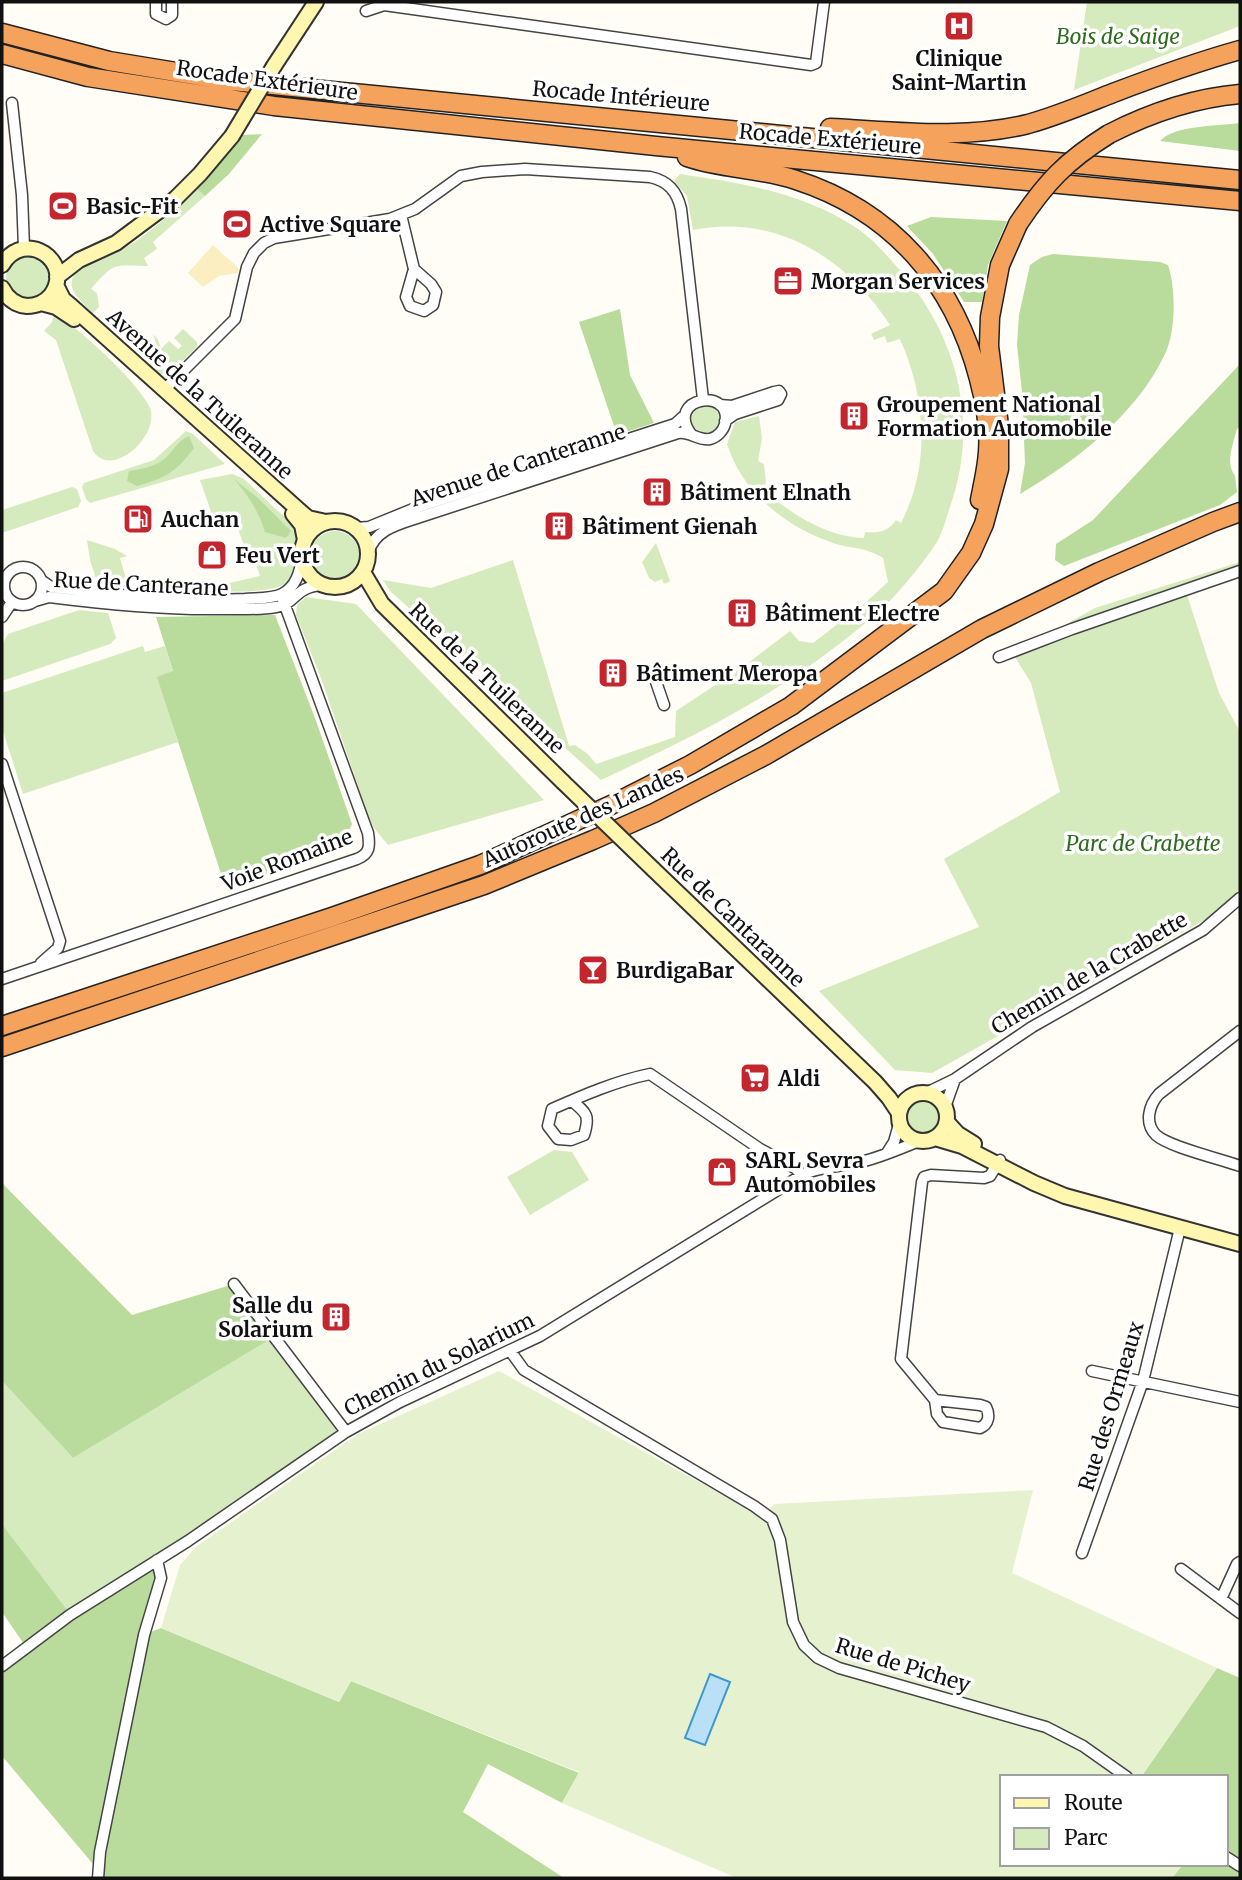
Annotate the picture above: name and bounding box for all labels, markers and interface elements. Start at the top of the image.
hospital icon: Clinique Saint-Martin [942,9,976,43]
park label: Bois de Saige [1056,23,1180,50]
place label: Clinique Saint-Martin [892,45,1026,96]
street label: Rocade Extérieure [175,54,359,106]
street label: Rocade Intérieure [531,75,711,117]
street label: Rocade Extérieure [738,118,922,160]
sports icon: Basic-Fit [46,189,80,223]
place label: Basic-Fit [86,193,179,220]
sports icon: Active Square [220,207,254,241]
place label: Active Square [259,211,401,238]
office icon: Morgan Services [771,264,805,298]
place label: Morgan Services [811,268,985,295]
street label: Avenue de la Tuileranne [101,303,299,485]
place label: Groupement National Formation Automobile [877,391,1112,442]
building icon: Groupement National Formation Automobile [837,399,871,433]
street label: Avenue de Canteranne [406,418,629,513]
building icon: Bâtiment Elnath [640,475,674,509]
place label: Bâtiment Elnath [680,479,851,506]
fuel station icon: Auchan [121,502,155,536]
place label: Auchan [160,506,239,533]
building icon: Bâtiment Gienah [542,509,576,543]
place label: Bâtiment Gienah [582,513,758,540]
shop icon: Feu Vert [195,538,229,572]
place label: Feu Vert [235,542,320,569]
street label: Rue de Canterane [53,566,229,602]
building icon: Bâtiment Electre [725,596,759,630]
street label: Rue de la Tuileranne [404,597,571,759]
place label: Bâtiment Electre [765,600,940,627]
building icon: Bâtiment Meropa [596,656,630,690]
place label: Bâtiment Meropa [636,660,818,687]
street label: Autoroute des Landes [477,760,688,874]
street label: Voie Romaine [217,823,356,898]
park label: Parc de Crabette [1066,830,1220,857]
street label: Rue de Cantaranne [655,841,811,993]
street label: Chemin de la Crabette [986,906,1192,1040]
bar icon: BurdigaBar [576,953,610,987]
place label: BurdigaBar [616,957,735,984]
supermarket icon: Aldi [738,1061,772,1095]
place label: Aldi [777,1065,820,1092]
place label: SARL Sevra Automobiles [744,1147,876,1198]
shop icon: SARL Sevra Automobiles [705,1155,739,1189]
place label: Salle du Solarium [218,1292,313,1343]
building icon: Salle du Solarium [319,1300,353,1334]
street label: Chemin du Solarium [339,1306,539,1422]
street label: Rue des Ormeaux [1072,1318,1150,1494]
street label: Rue de Pichey [832,1632,974,1699]
legend [1000,1775,1228,1866]
text: Route [1064,1789,1122,1816]
text: Parc [1064,1824,1108,1851]

